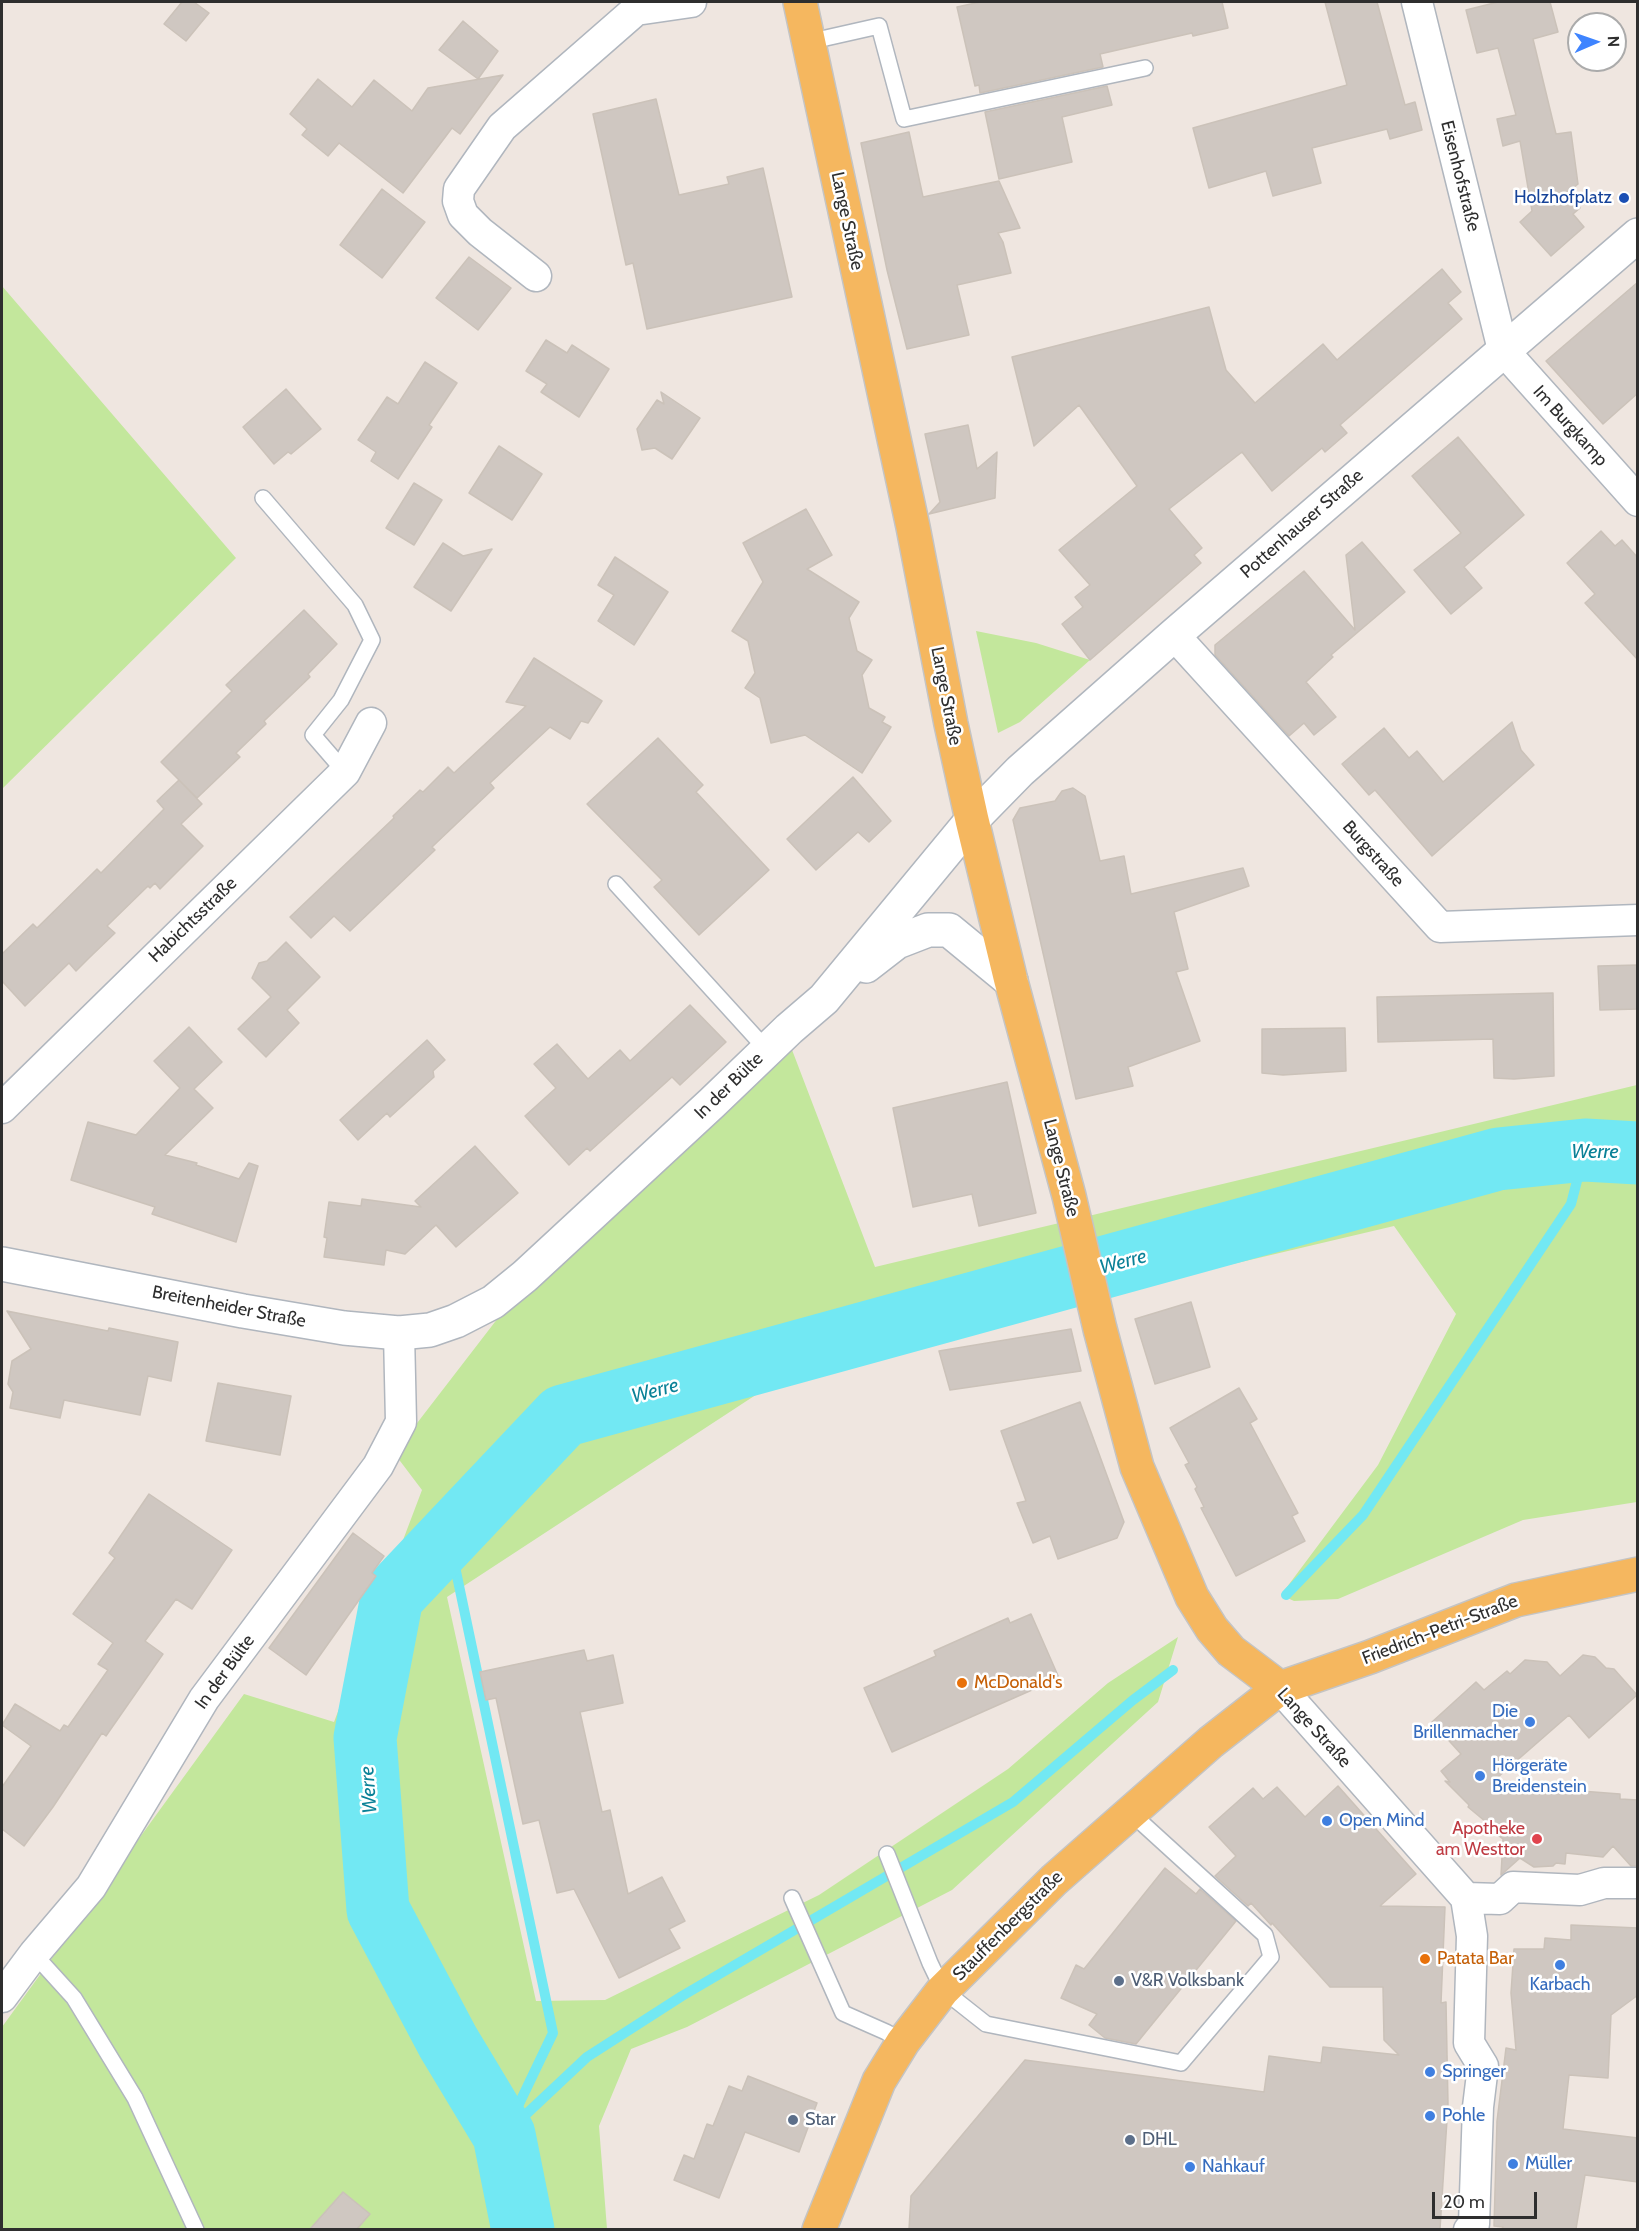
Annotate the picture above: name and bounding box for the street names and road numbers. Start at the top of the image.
street label: Eisenhofstraße [1436,118,1484,234]
street label: Lange Straße [826,170,868,272]
street label: Im Burgkamp [1528,381,1612,471]
street label: Pottenhauser Straße [1236,465,1368,583]
street label: Lange Straße [926,645,966,747]
street label: Burgstraße [1338,816,1408,892]
street label: Habichtsstraße [145,873,241,967]
street label: In der Bülte [690,1048,768,1124]
street label: Lange Straße [1038,1117,1084,1219]
street label: Breitenheider Straße [150,1282,308,1332]
street label: Friedrich-Petri-Straße [1359,1590,1521,1670]
street label: In der Bülte [191,1630,259,1714]
street label: Lange Straße [1273,1684,1355,1772]
street label: Stauffenbergstraße [949,1867,1067,1985]

